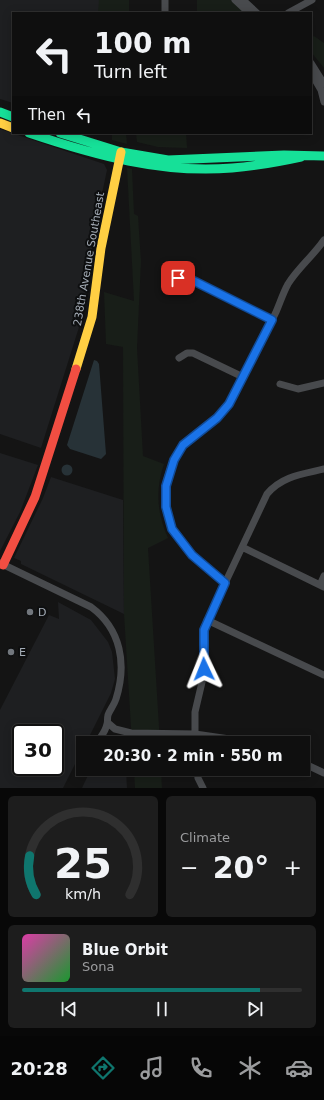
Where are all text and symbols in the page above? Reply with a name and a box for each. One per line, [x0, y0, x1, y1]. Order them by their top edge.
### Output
text: 100 m [94, 27, 191, 60]
icon: left [28, 28, 80, 80]
text: Turn left [94, 61, 167, 82]
icon: left [73, 104, 95, 126]
text: Then [28, 106, 65, 124]
street label: 238th Avenue Southeast [71, 190, 107, 327]
pin [161, 261, 195, 295]
icon: arrive [167, 267, 189, 289]
place label: D [38, 606, 46, 619]
marker: D [25, 607, 35, 617]
place label: E [19, 646, 26, 659]
marker: E [6, 647, 16, 657]
position arrow [183, 648, 225, 690]
speed limit sign: 30 [12, 724, 64, 776]
text: 20:30 · 2 min · 550 m [103, 747, 283, 765]
text: Climate [180, 830, 230, 845]
text: 25 [54, 838, 112, 887]
text: 20° [213, 850, 269, 885]
text: − [180, 855, 198, 880]
text: + [284, 855, 302, 880]
text: km/h [65, 885, 101, 901]
text: Blue Orbit [82, 941, 168, 959]
text: Sona [82, 959, 114, 974]
icon: previous [58, 998, 80, 1020]
icon: pause [151, 998, 173, 1020]
icon: next [244, 998, 266, 1020]
icon: directions [89, 1054, 117, 1082]
icon: music [138, 1054, 166, 1082]
icon: phone [187, 1054, 215, 1082]
icon: climate [236, 1054, 264, 1082]
icon: car [285, 1054, 313, 1082]
text: 20:28 [11, 1058, 68, 1079]

